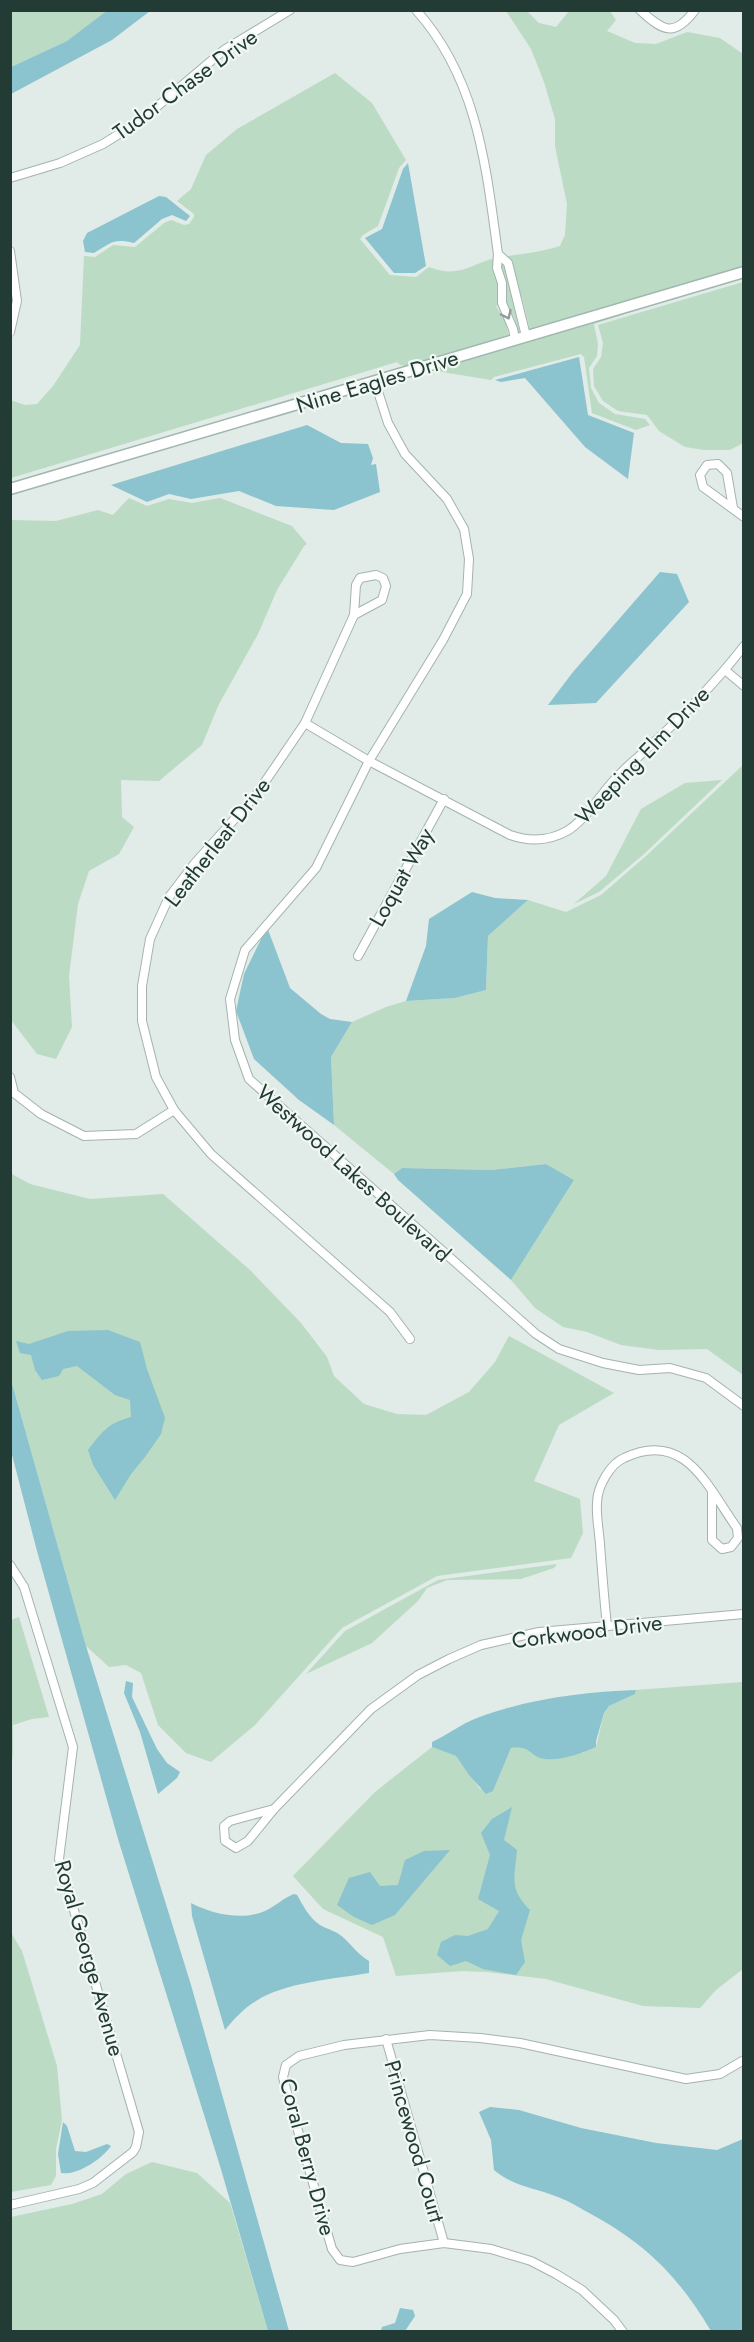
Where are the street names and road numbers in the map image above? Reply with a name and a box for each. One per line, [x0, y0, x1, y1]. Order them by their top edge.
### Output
street label: Tudor Chase Drive [106, 21, 264, 147]
street label: Nine Eagles Drive [292, 341, 462, 421]
street label: Weeping Elm Drive [567, 679, 717, 831]
street label: Leatherleaf Drive [156, 771, 278, 913]
street label: Loquat Way [361, 822, 441, 932]
street label: Westwood Lakes Boulevard [250, 1077, 458, 1269]
street label: Corkwood Drive [510, 1606, 664, 1656]
street label: Royal George Avenue [47, 1856, 133, 2060]
street label: Princewood Court [377, 2056, 454, 2226]
street label: Coral Berry Drive [272, 2075, 344, 2239]

